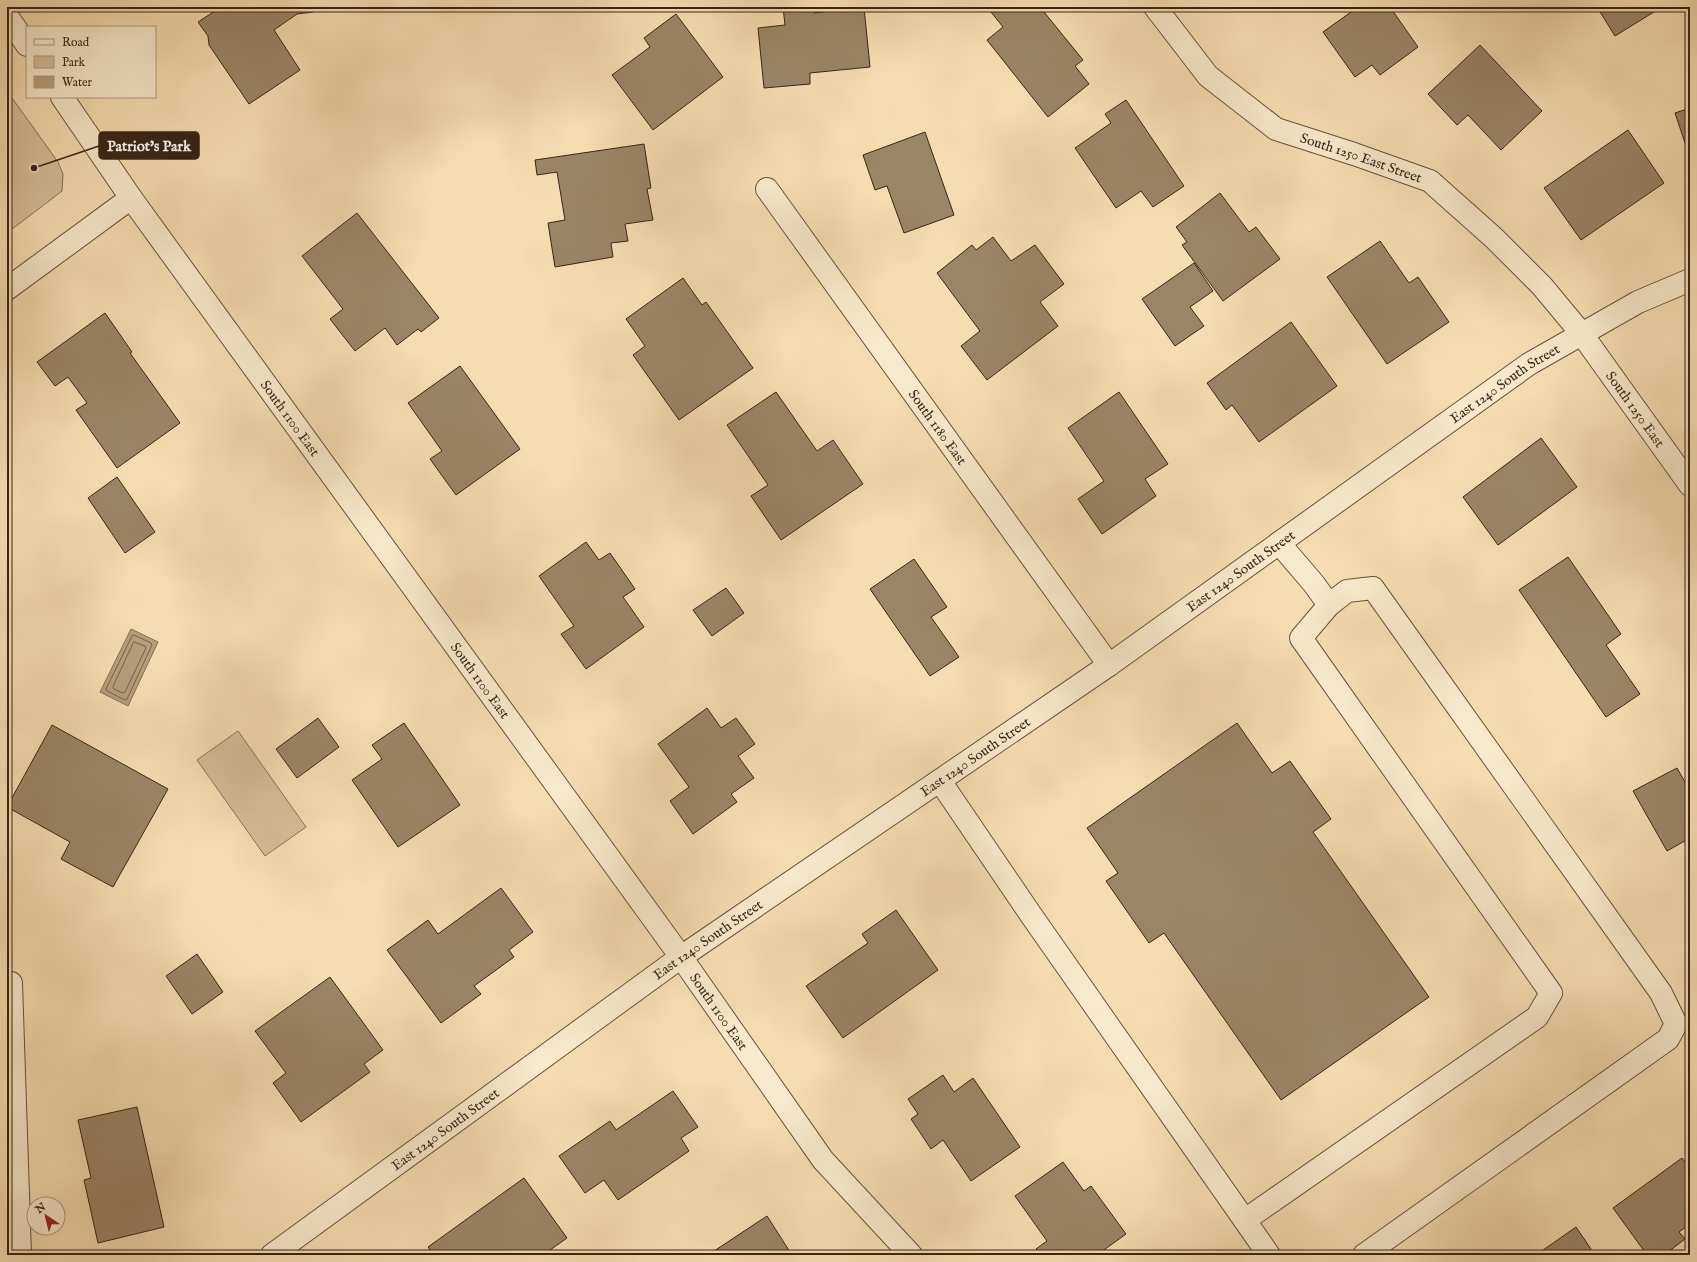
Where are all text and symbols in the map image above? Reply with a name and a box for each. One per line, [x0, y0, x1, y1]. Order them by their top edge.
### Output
legend [26, 26, 156, 98]
text: Road [62, 35, 90, 50]
text: Park [62, 55, 85, 70]
text: Water [62, 75, 93, 90]
street label: South 1250 East Street [1298, 129, 1424, 187]
callout: Patriot's Park [99, 132, 199, 159]
text: Patriot's Park [107, 137, 192, 156]
street label: East 1240 South Street [1447, 340, 1563, 428]
street label: South 1250 East [1601, 368, 1668, 451]
street label: South 1100 East [256, 377, 323, 460]
street label: South 1180 East [904, 386, 970, 469]
street label: East 1240 South Street [1183, 526, 1299, 617]
street label: South 1100 East [446, 639, 514, 723]
street label: East 1240 South Street [917, 713, 1034, 801]
street label: East 1240 South Street [650, 896, 767, 984]
street label: South 1100 East [685, 970, 751, 1054]
street label: East 1240 South Street [388, 1084, 503, 1175]
north arrow [26, 1196, 66, 1236]
text: N [32, 1200, 49, 1218]

